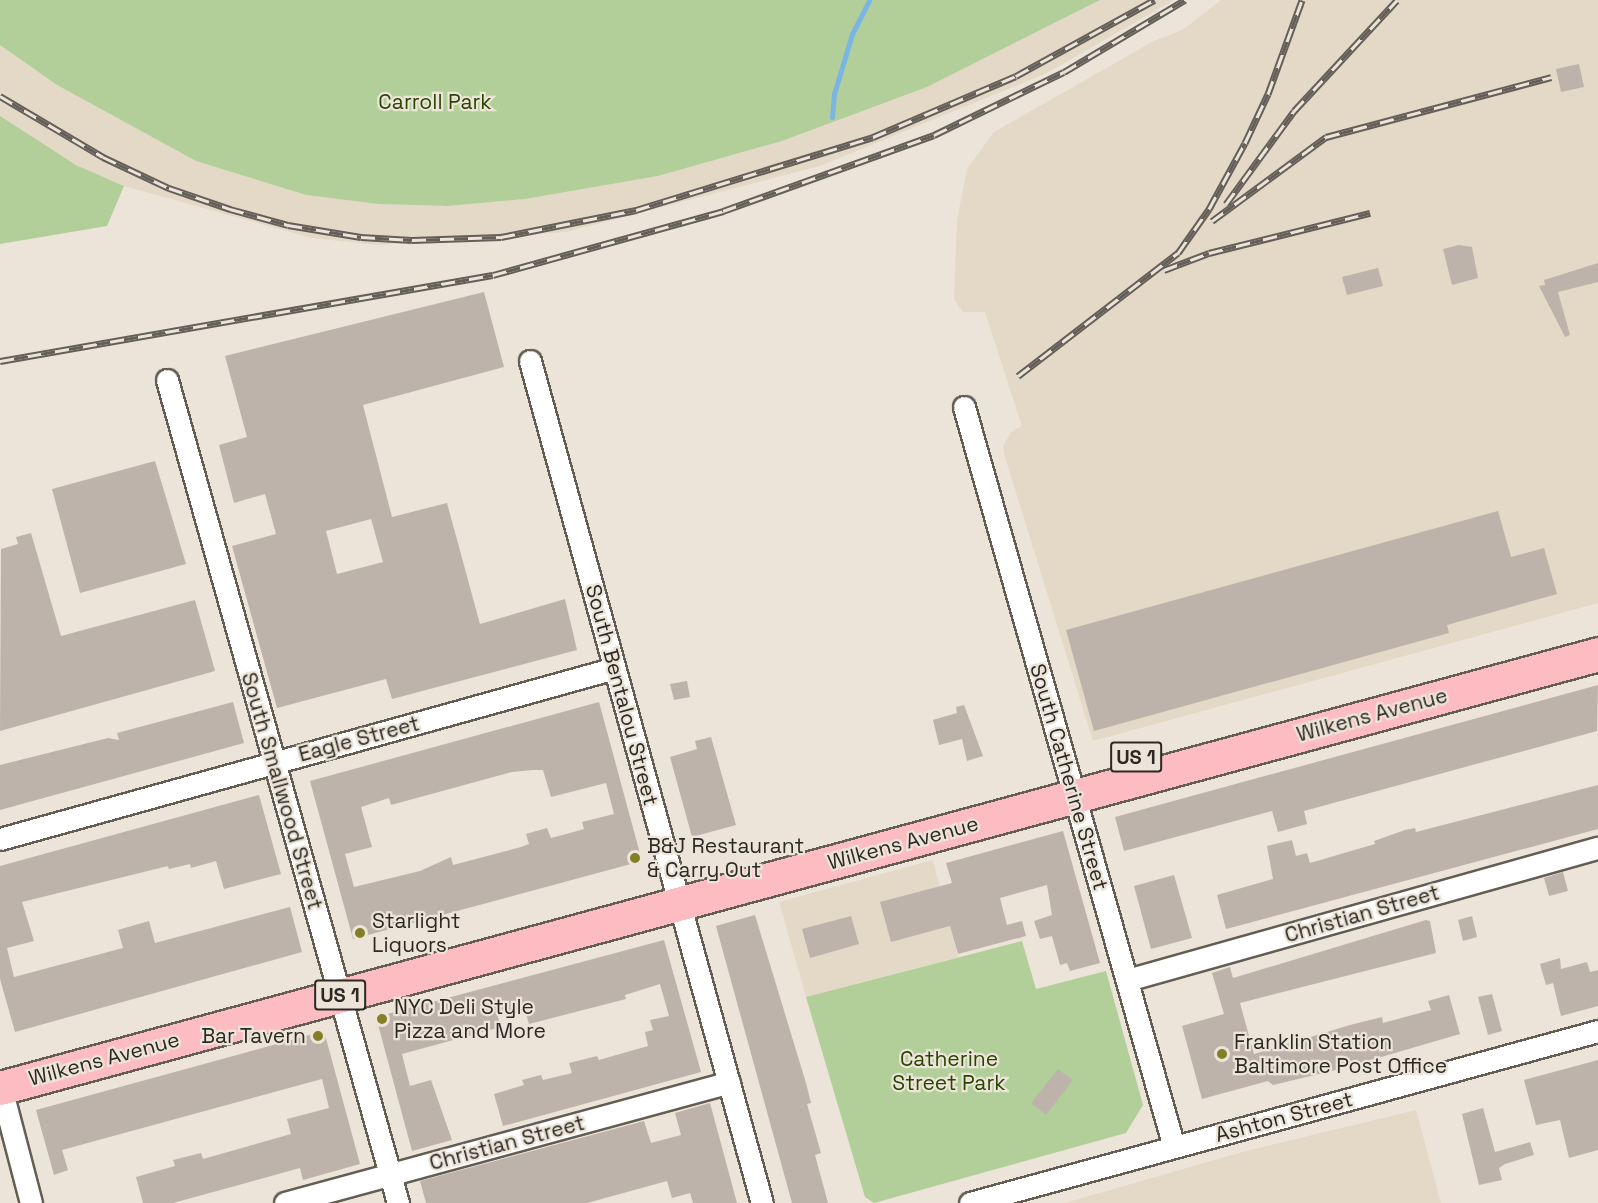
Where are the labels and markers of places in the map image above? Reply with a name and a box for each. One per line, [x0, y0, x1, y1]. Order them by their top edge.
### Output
place label: B&J Restaurant & Carry Out [647, 833, 804, 883]
marker: B&J Restaurant & Carry Out [628, 851, 642, 865]
place label: Starlight Liquors [372, 908, 460, 958]
marker: Starlight Liquors [353, 926, 367, 940]
place label: NYC Deli Style Pizza and More [394, 994, 546, 1044]
marker: NYC Deli Style Pizza and More [375, 1012, 389, 1026]
place label: Bar Tavern [201, 1023, 306, 1049]
marker: Bar Tavern [311, 1029, 325, 1043]
place label: Franklin Station Baltimore Post Office [1234, 1029, 1447, 1079]
marker: Franklin Station Baltimore Post Office [1215, 1047, 1229, 1061]

